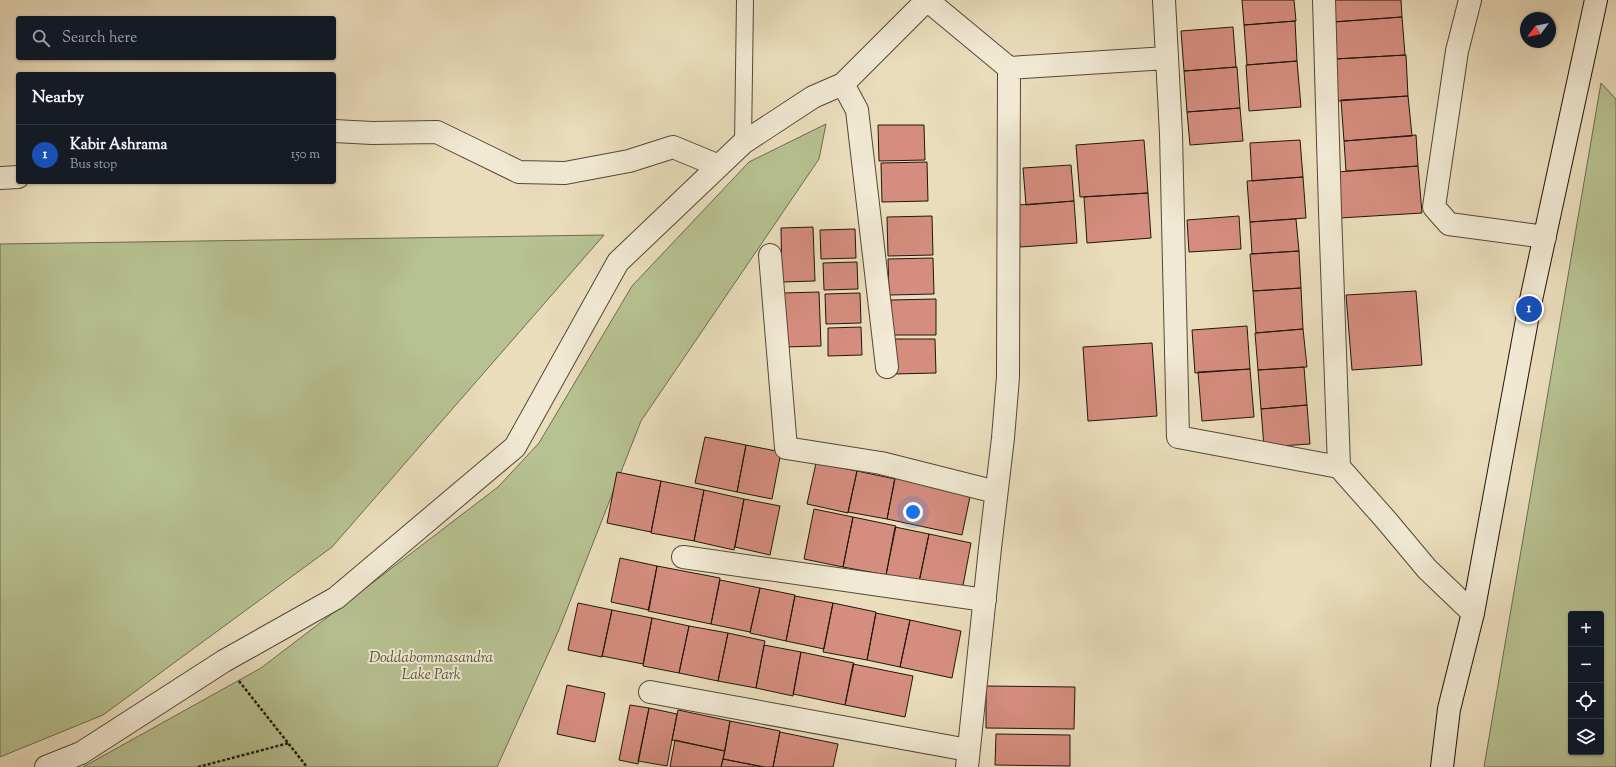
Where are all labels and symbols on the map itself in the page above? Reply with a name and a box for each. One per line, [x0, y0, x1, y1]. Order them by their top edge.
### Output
north arrow [1520, 12, 1556, 48]
pin: 1 [1516, 294, 1542, 324]
your location [903, 502, 923, 522]
park label: Doddabommasandra Lake Park [369, 648, 493, 686]

